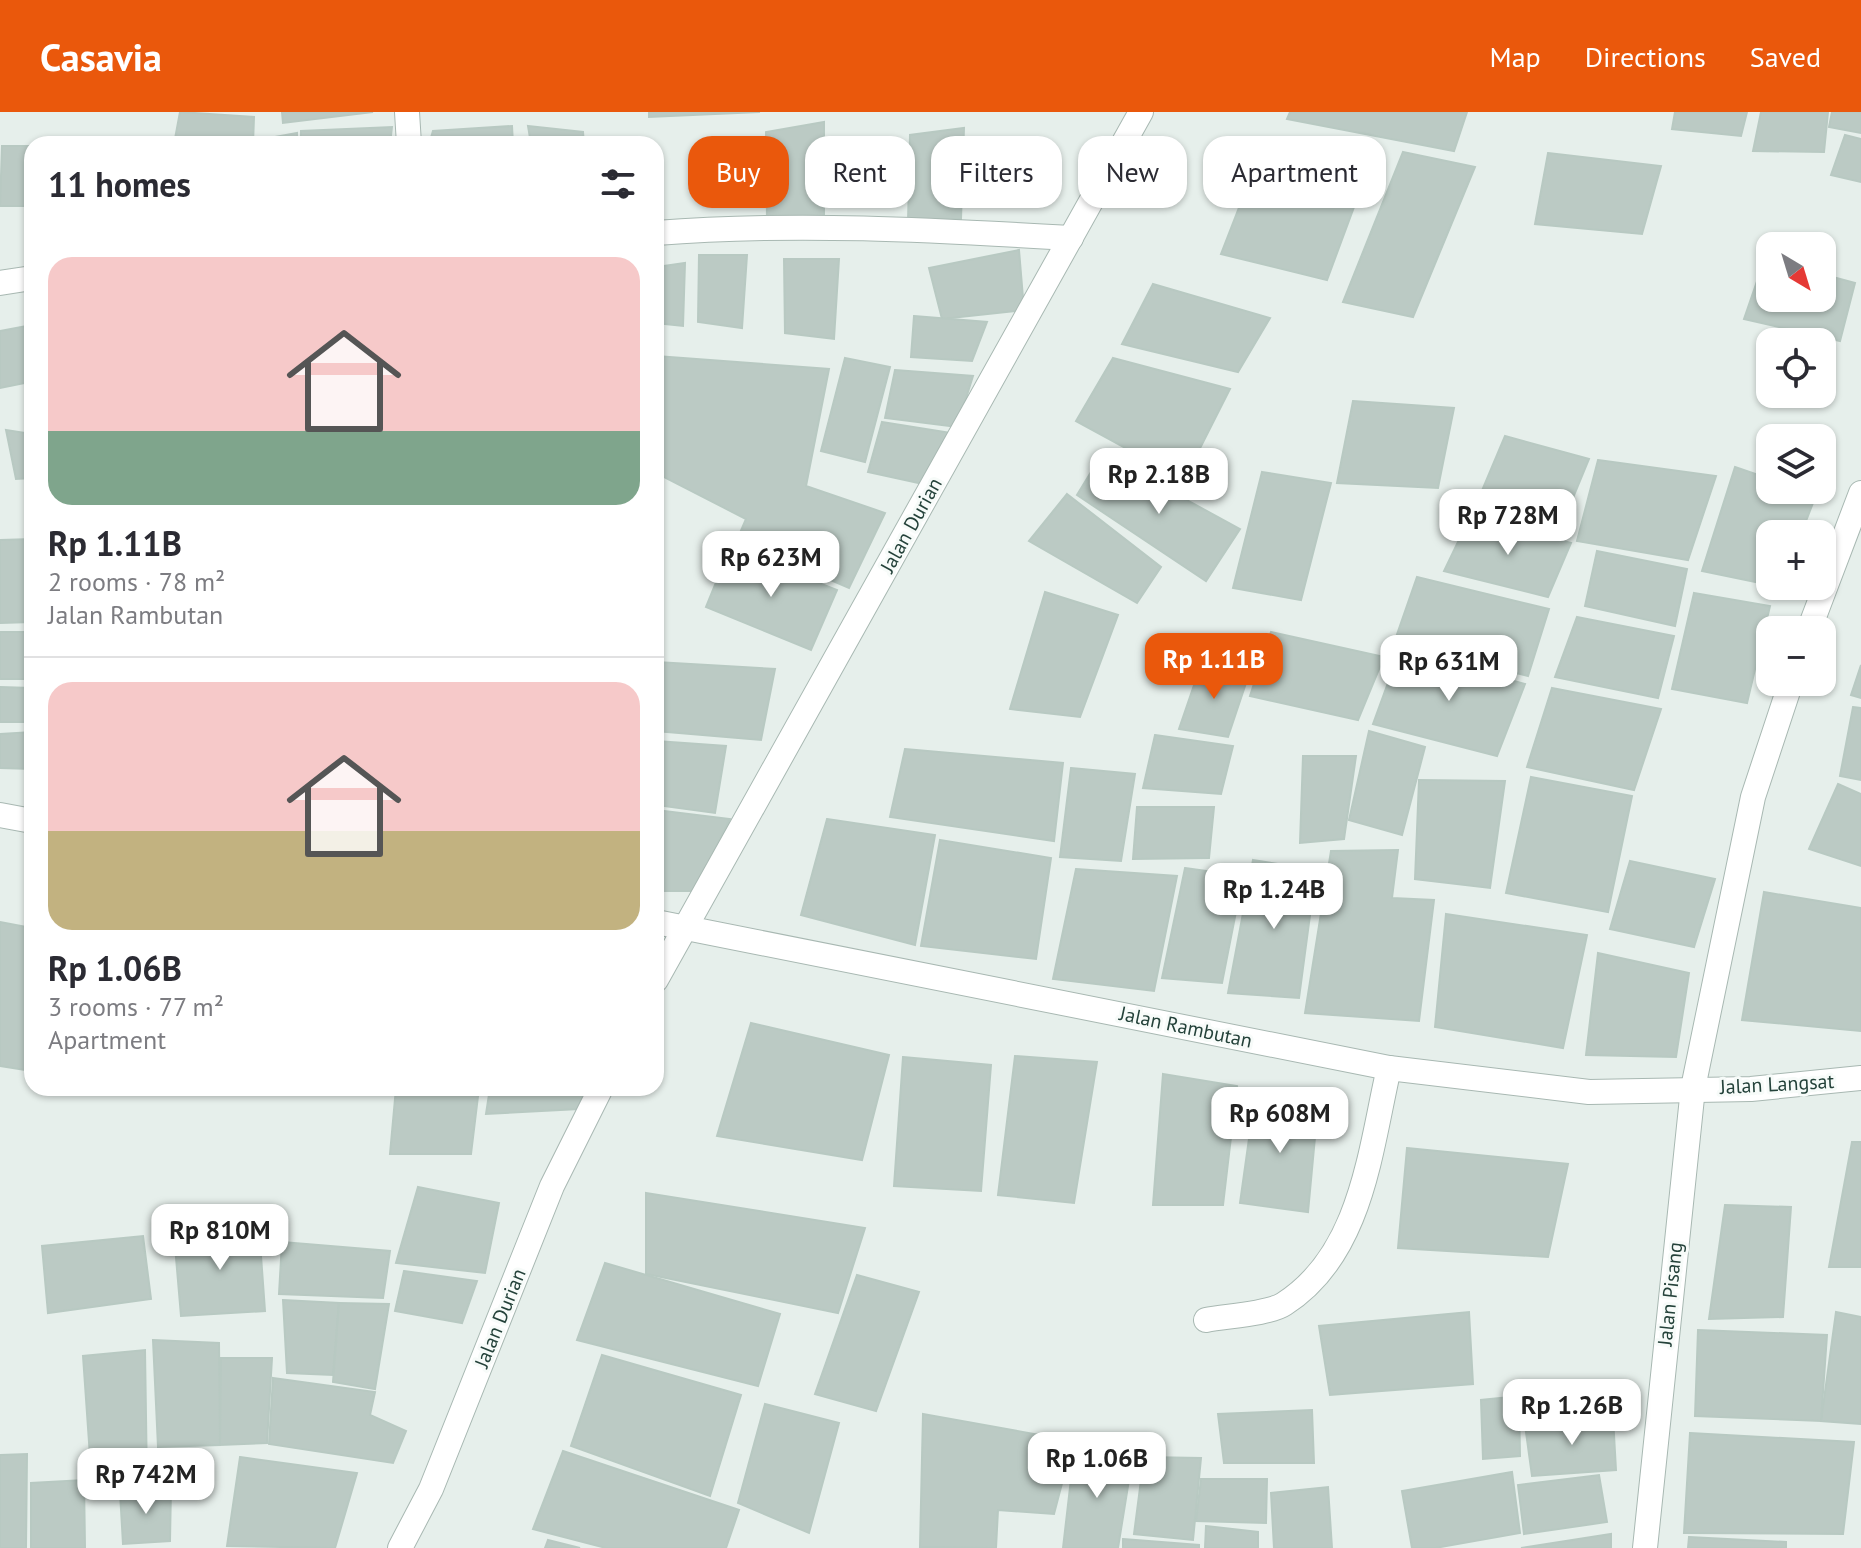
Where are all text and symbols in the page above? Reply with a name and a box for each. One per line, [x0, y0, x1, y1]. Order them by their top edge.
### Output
text: Casavia [40, 32, 162, 81]
text: Map [1490, 38, 1541, 75]
text: Directions [1585, 38, 1706, 75]
text: Saved [1750, 38, 1821, 75]
chip: Buy [688, 136, 789, 208]
chip: Rent [805, 136, 915, 208]
chip: Filters [931, 136, 1062, 208]
chip: New [1078, 136, 1187, 208]
chip: Apartment [1203, 136, 1386, 208]
text: 11 homes [48, 162, 191, 206]
icon: filters [596, 162, 640, 206]
north arrow [1756, 232, 1836, 312]
map controls [1756, 232, 1836, 696]
icon: home [272, 309, 416, 453]
button: locate [1756, 328, 1836, 408]
button: layers [1756, 424, 1836, 504]
pin: Rp 2.18B [1076, 448, 1242, 516]
text: Rp 2.18B [1108, 457, 1210, 490]
street label: Jalan Durian [874, 473, 948, 578]
pin: Rp 728M [1434, 489, 1582, 557]
text: Rp 728M [1457, 498, 1559, 531]
button: + [1756, 520, 1836, 600]
text: Rp 1.11B [48, 521, 182, 565]
pin: Rp 623M [697, 531, 845, 599]
text: Rp 623M [720, 540, 822, 573]
text: 2 rooms · 78 m² [48, 565, 225, 598]
text: Jalan Rambutan [48, 598, 223, 631]
button: − [1756, 616, 1836, 696]
pin: Rp 1.11B [1131, 633, 1297, 701]
pin: Rp 631M [1375, 635, 1523, 703]
text: Rp 1.11B [1163, 642, 1265, 675]
text: Rp 631M [1398, 644, 1500, 677]
icon: home [272, 734, 416, 878]
pin: Rp 1.24B [1191, 863, 1357, 931]
text: Rp 1.24B [1223, 872, 1325, 905]
text: Rp 1.06B [48, 946, 182, 990]
text: 3 rooms · 77 m² [48, 990, 224, 1023]
street label: Jalan Rambutan [1116, 1000, 1255, 1054]
text: Apartment [48, 1023, 166, 1056]
street label: Jalan Langsat [1718, 1068, 1835, 1100]
pin: Rp 608M [1206, 1087, 1354, 1155]
text: Rp 608M [1229, 1096, 1331, 1129]
pin: Rp 810M [146, 1204, 294, 1272]
text: Rp 810M [169, 1213, 271, 1246]
street label: Jalan Pisang [1652, 1241, 1688, 1348]
street label: Jalan Durian [468, 1265, 532, 1372]
pin: Rp 1.26B [1489, 1379, 1655, 1447]
text: Rp 1.26B [1521, 1388, 1623, 1421]
pin: Rp 1.06B [1014, 1432, 1180, 1500]
text: Rp 1.06B [1046, 1441, 1148, 1474]
pin: Rp 742M [72, 1448, 220, 1516]
text: Rp 742M [95, 1457, 197, 1490]

